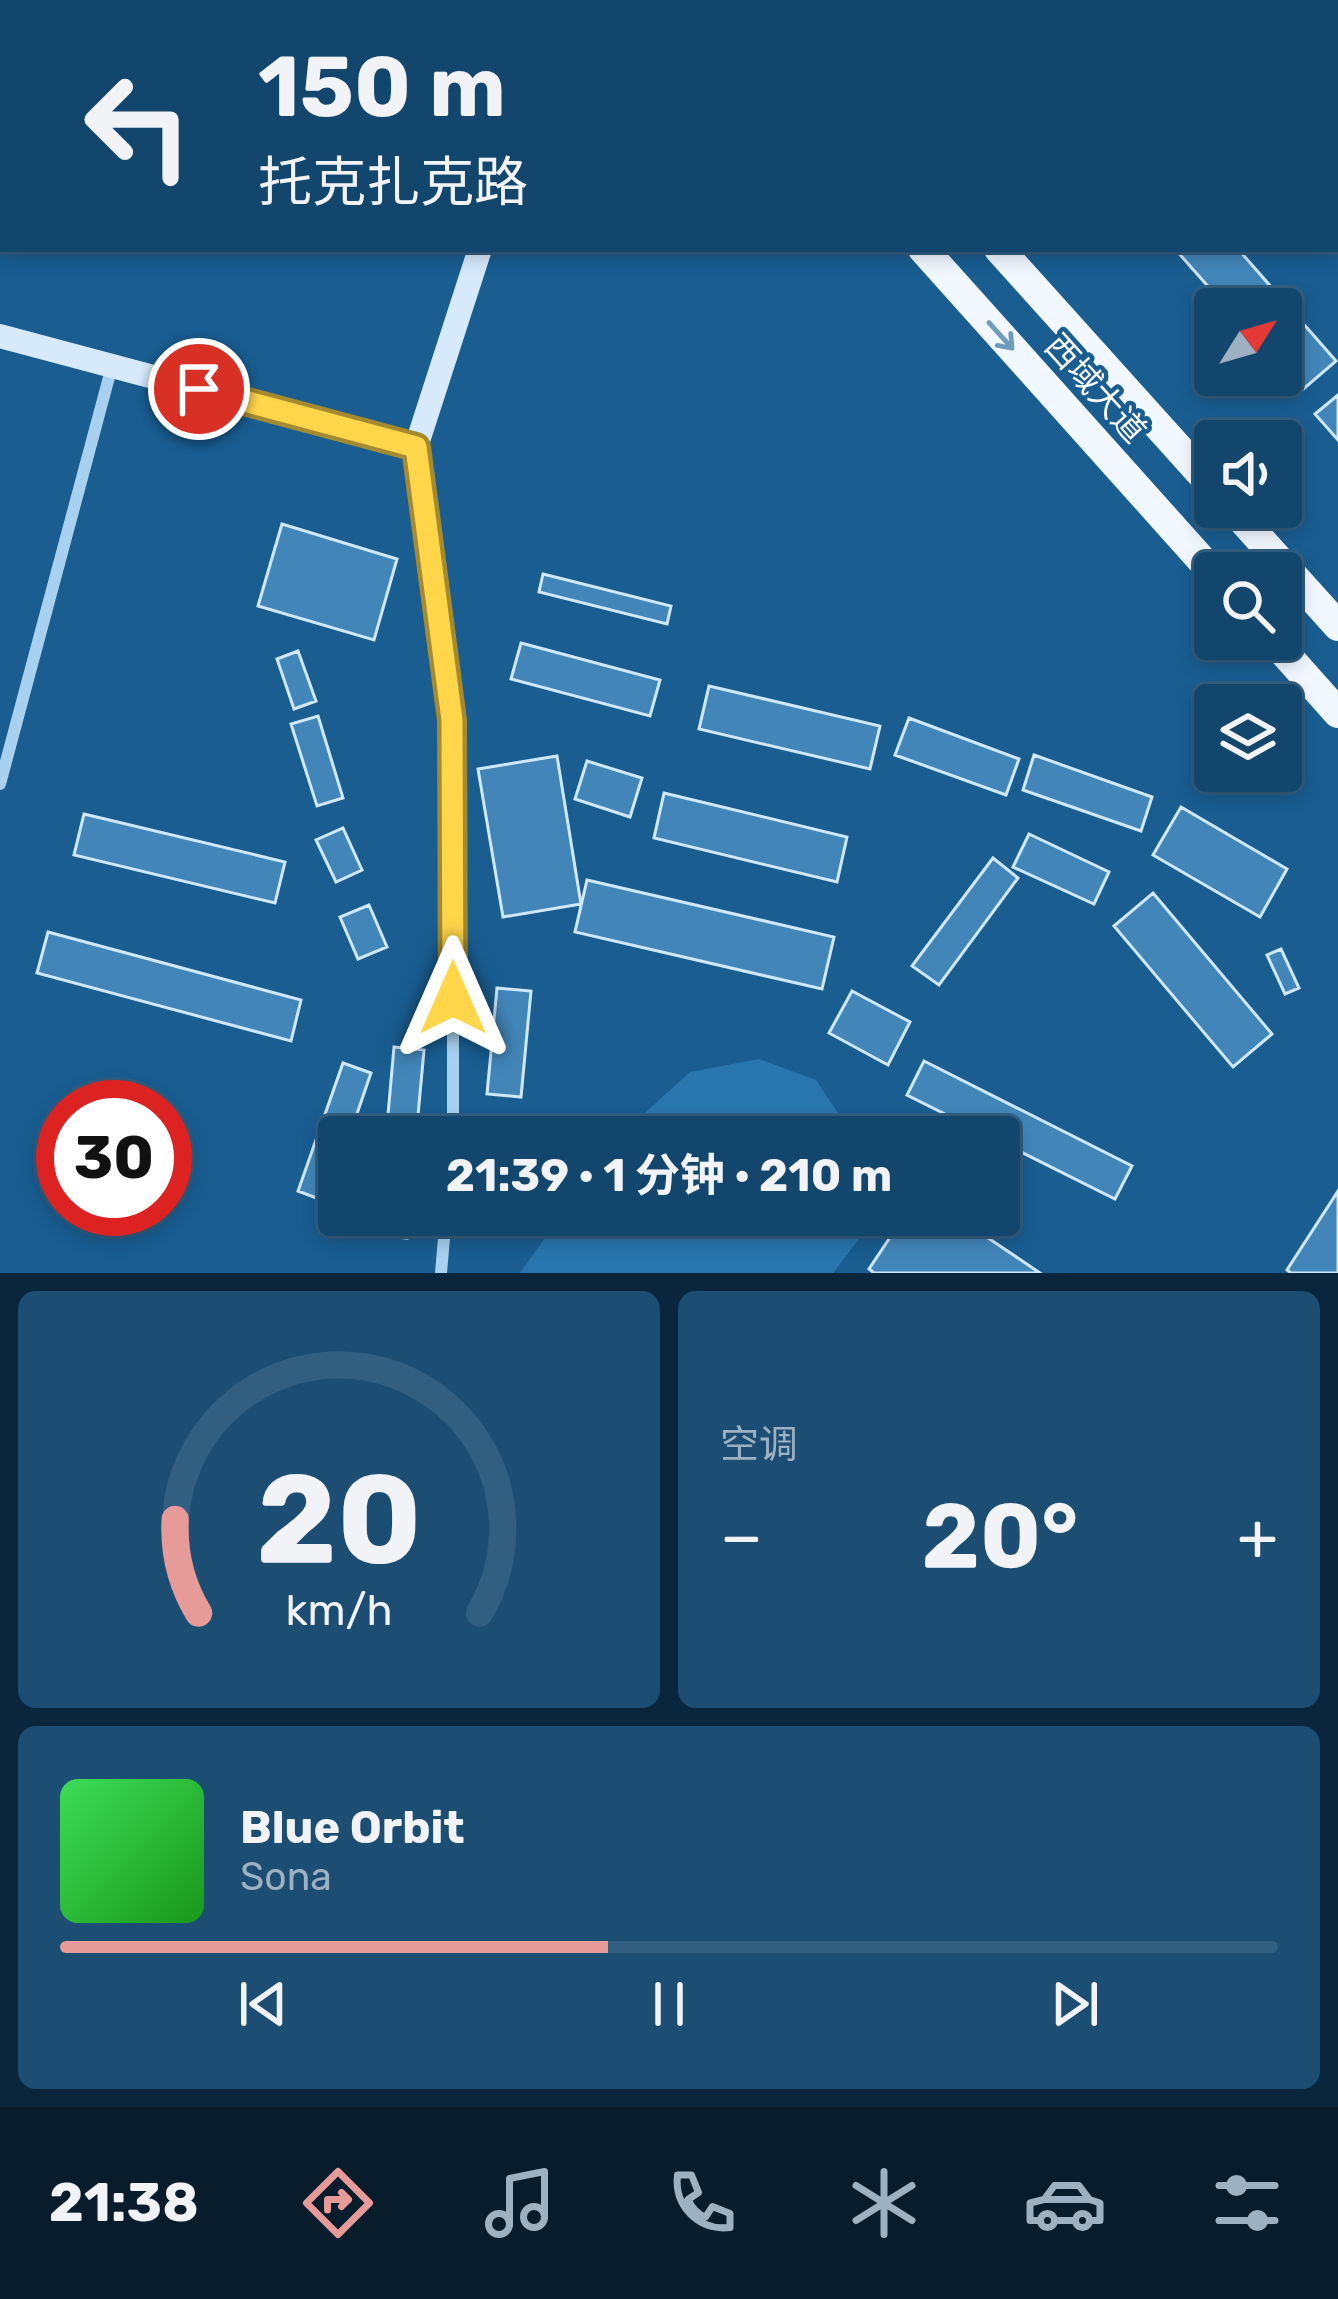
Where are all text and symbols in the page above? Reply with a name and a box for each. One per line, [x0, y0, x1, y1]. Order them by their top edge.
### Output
text: 150 m [258, 37, 506, 137]
icon: left [60, 48, 216, 204]
text: 托克扎克路 [258, 151, 528, 215]
north arrow [1194, 288, 1302, 396]
map controls [1194, 288, 1302, 792]
one-way arrow [987, 320, 1015, 351]
street label: 西域大道 [1037, 326, 1154, 450]
pin [148, 338, 250, 440]
icon: arrive [166, 356, 232, 422]
button: sound [1194, 420, 1302, 528]
button: search [1194, 552, 1302, 660]
button: layers [1194, 684, 1302, 792]
position arrow [390, 935, 516, 1061]
speed limit sign: 30 [36, 1080, 192, 1236]
text: 21:39 · 1 分钟 · 210 m [446, 1149, 892, 1202]
text: 空调 [720, 1422, 798, 1468]
text: 20 [256, 1445, 422, 1593]
text: 20° [922, 1483, 1078, 1590]
text: − [720, 1497, 763, 1576]
text: + [1237, 1497, 1278, 1576]
text: km/h [285, 1584, 393, 1635]
text: Blue Orbit [240, 1801, 464, 1854]
text: Sona [240, 1854, 332, 1900]
icon: previous [230, 1971, 296, 2037]
icon: pause [636, 1971, 702, 2037]
icon: next [1042, 1971, 1108, 2037]
icon: directions [296, 2161, 380, 2245]
icon: music [478, 2161, 562, 2245]
icon: phone [660, 2161, 744, 2245]
icon: climate [842, 2161, 926, 2245]
icon: car [1023, 2161, 1107, 2245]
icon: filters [1205, 2161, 1289, 2245]
text: 21:38 [49, 2171, 199, 2235]

